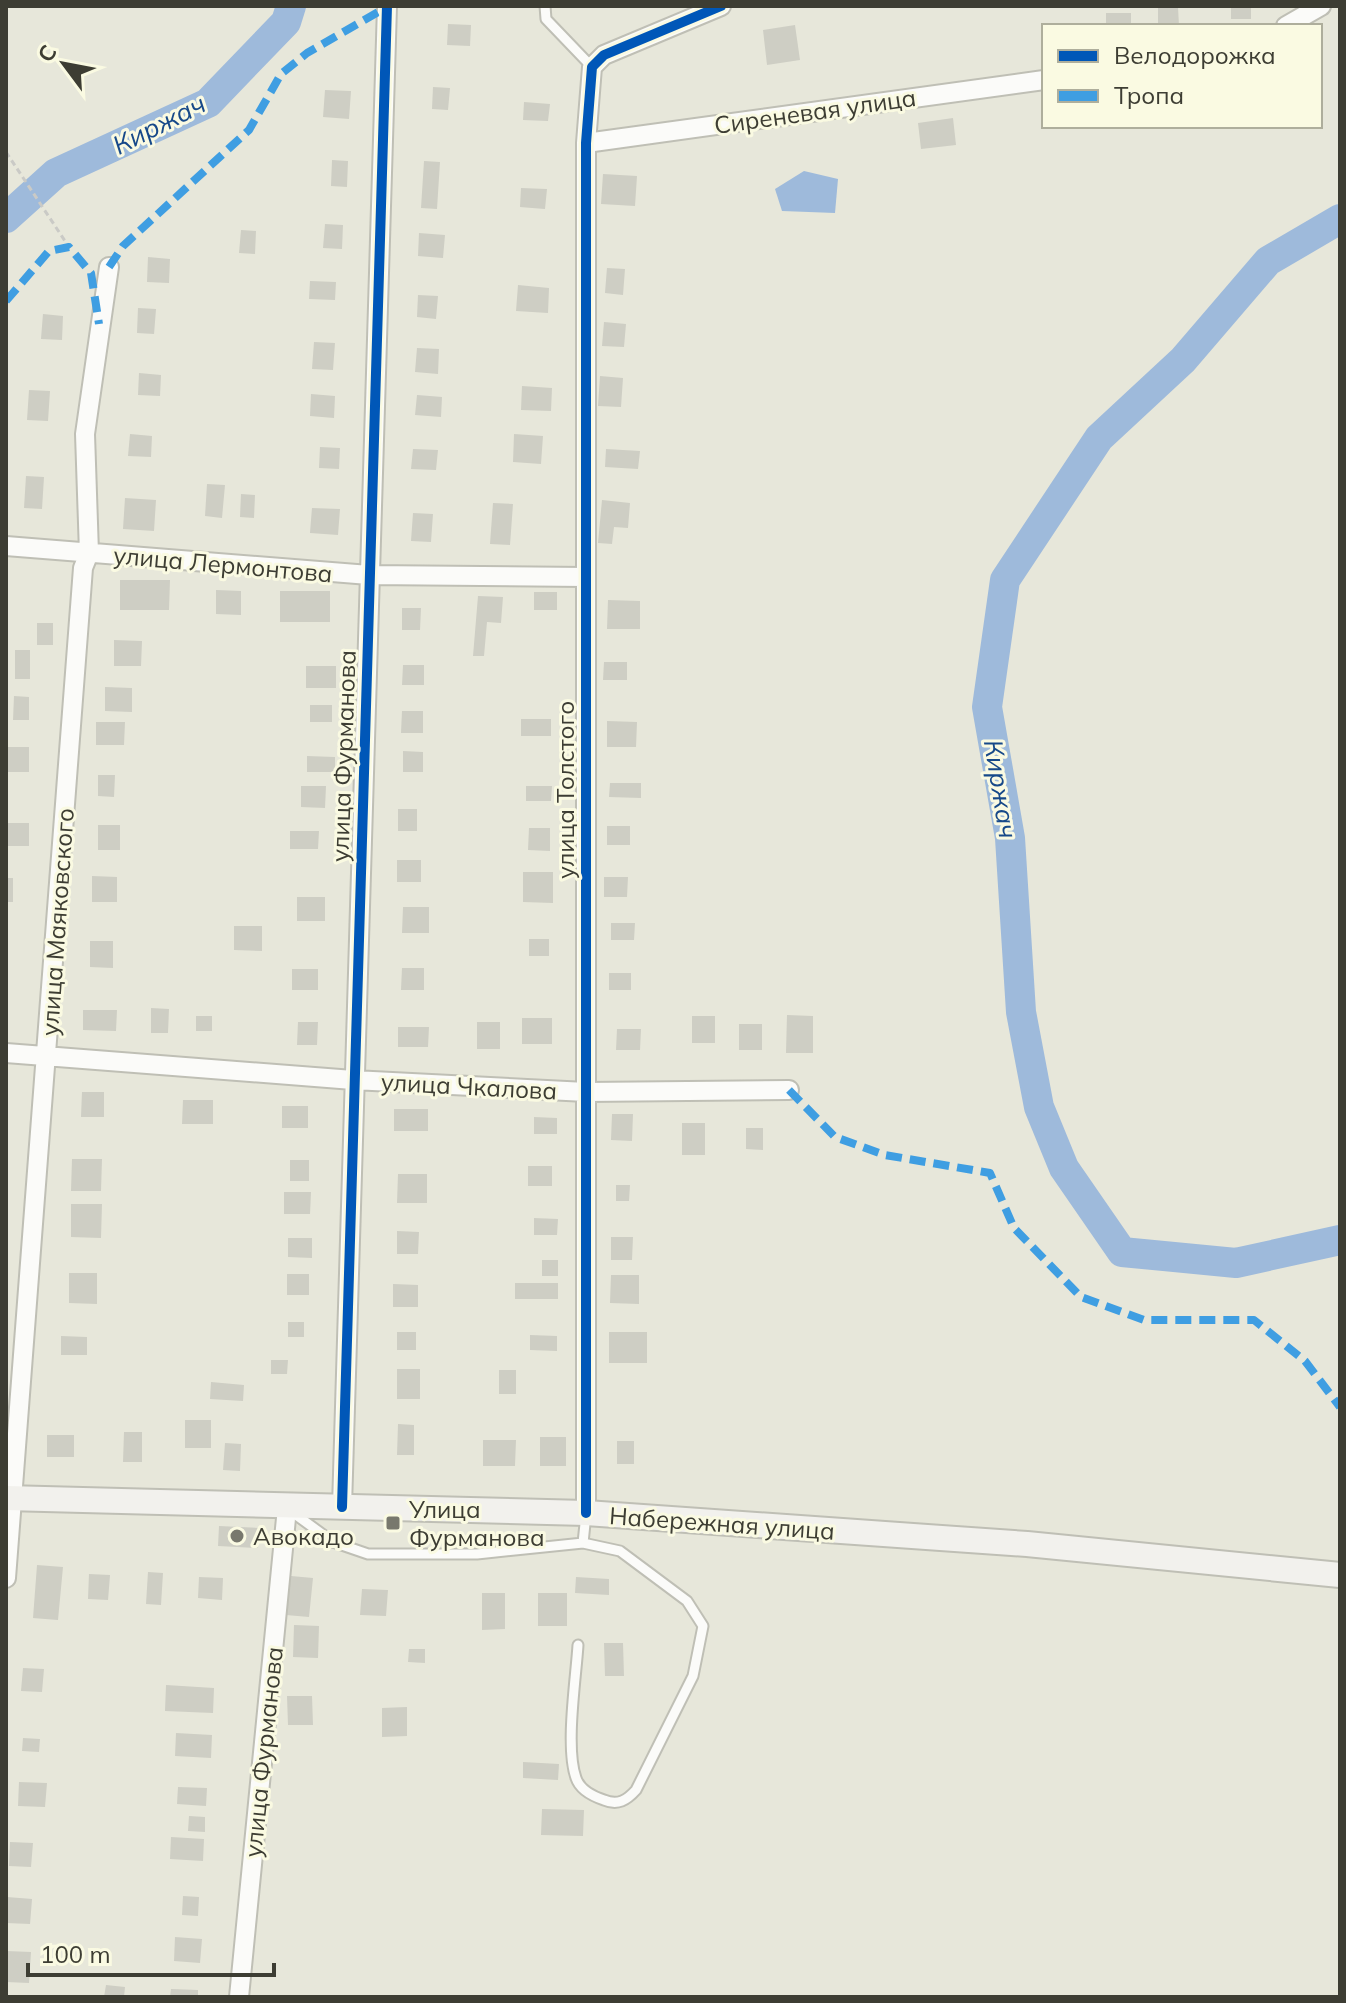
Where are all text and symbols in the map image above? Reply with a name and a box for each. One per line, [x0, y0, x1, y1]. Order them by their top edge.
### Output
north arrow [24, 24, 104, 104]
legend [1042, 24, 1322, 128]
text: С [31, 40, 63, 67]
text: Велодорожка [1114, 40, 1276, 70]
text: Тропа [1114, 80, 1184, 110]
street label: Сиреневая улица [712, 82, 918, 140]
water label: Киржач [107, 87, 211, 161]
street label: улица Лермонтова [112, 539, 334, 589]
street label: улица Фурманова [324, 650, 362, 862]
street label: улица Толстого [550, 701, 580, 879]
water label: Киржач [977, 737, 1025, 841]
street label: улица Маяковского [34, 807, 80, 1037]
street label: улица Чкалова [380, 1066, 558, 1106]
place label: Улица Фурманова [408, 1494, 545, 1552]
street label: Набережная улица [608, 1500, 836, 1546]
marker: Улица Фурманова [384, 1514, 402, 1532]
place label: Авокадо [253, 1521, 354, 1551]
marker: Авокадо [228, 1527, 246, 1545]
street label: улица Фурманова [237, 1645, 289, 1859]
scale bar [28, 1927, 274, 1977]
text: 100 m [40, 1939, 111, 1969]

